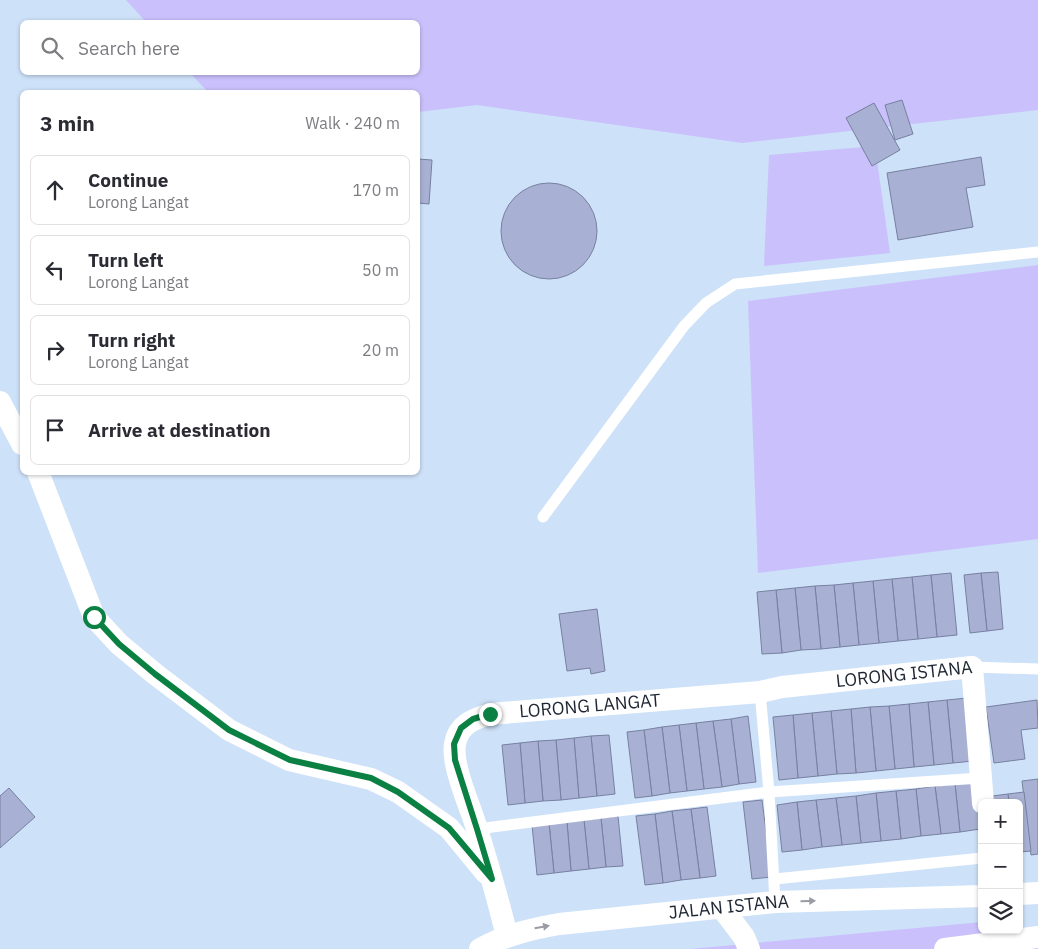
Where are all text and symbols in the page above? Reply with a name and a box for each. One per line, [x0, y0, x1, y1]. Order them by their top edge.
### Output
search box [20, 20, 420, 75]
icon: search [38, 34, 66, 62]
text: Search here [78, 36, 180, 60]
text: 3 min [40, 109, 95, 137]
text: Walk · 240 m [305, 113, 400, 133]
text: Continue [88, 168, 168, 192]
icon: ahead [41, 176, 69, 204]
text: 170 m [352, 180, 399, 200]
text: Lorong Langat [88, 192, 189, 212]
text: Turn left [88, 248, 164, 272]
icon: left [41, 256, 69, 284]
text: 50 m [362, 260, 399, 280]
text: Lorong Langat [88, 272, 189, 292]
text: Turn right [88, 328, 175, 352]
icon: right [41, 336, 69, 364]
text: 20 m [362, 340, 399, 360]
text: Lorong Langat [88, 352, 189, 372]
icon: arrive [41, 416, 69, 444]
text: Arrive at destination [88, 418, 271, 442]
route start [83, 606, 106, 629]
street label: LORONG ISTANA [835, 655, 974, 692]
street label: LORONG LANGAT [518, 688, 661, 723]
route end [479, 703, 502, 726]
map controls [978, 799, 1023, 934]
button: + [978, 799, 1023, 844]
button: − [978, 844, 1023, 889]
button: layers [978, 889, 1023, 934]
street label: JALAN ISTANA [667, 890, 790, 924]
one-way arrow [800, 897, 816, 905]
one-way arrow [534, 923, 550, 931]

